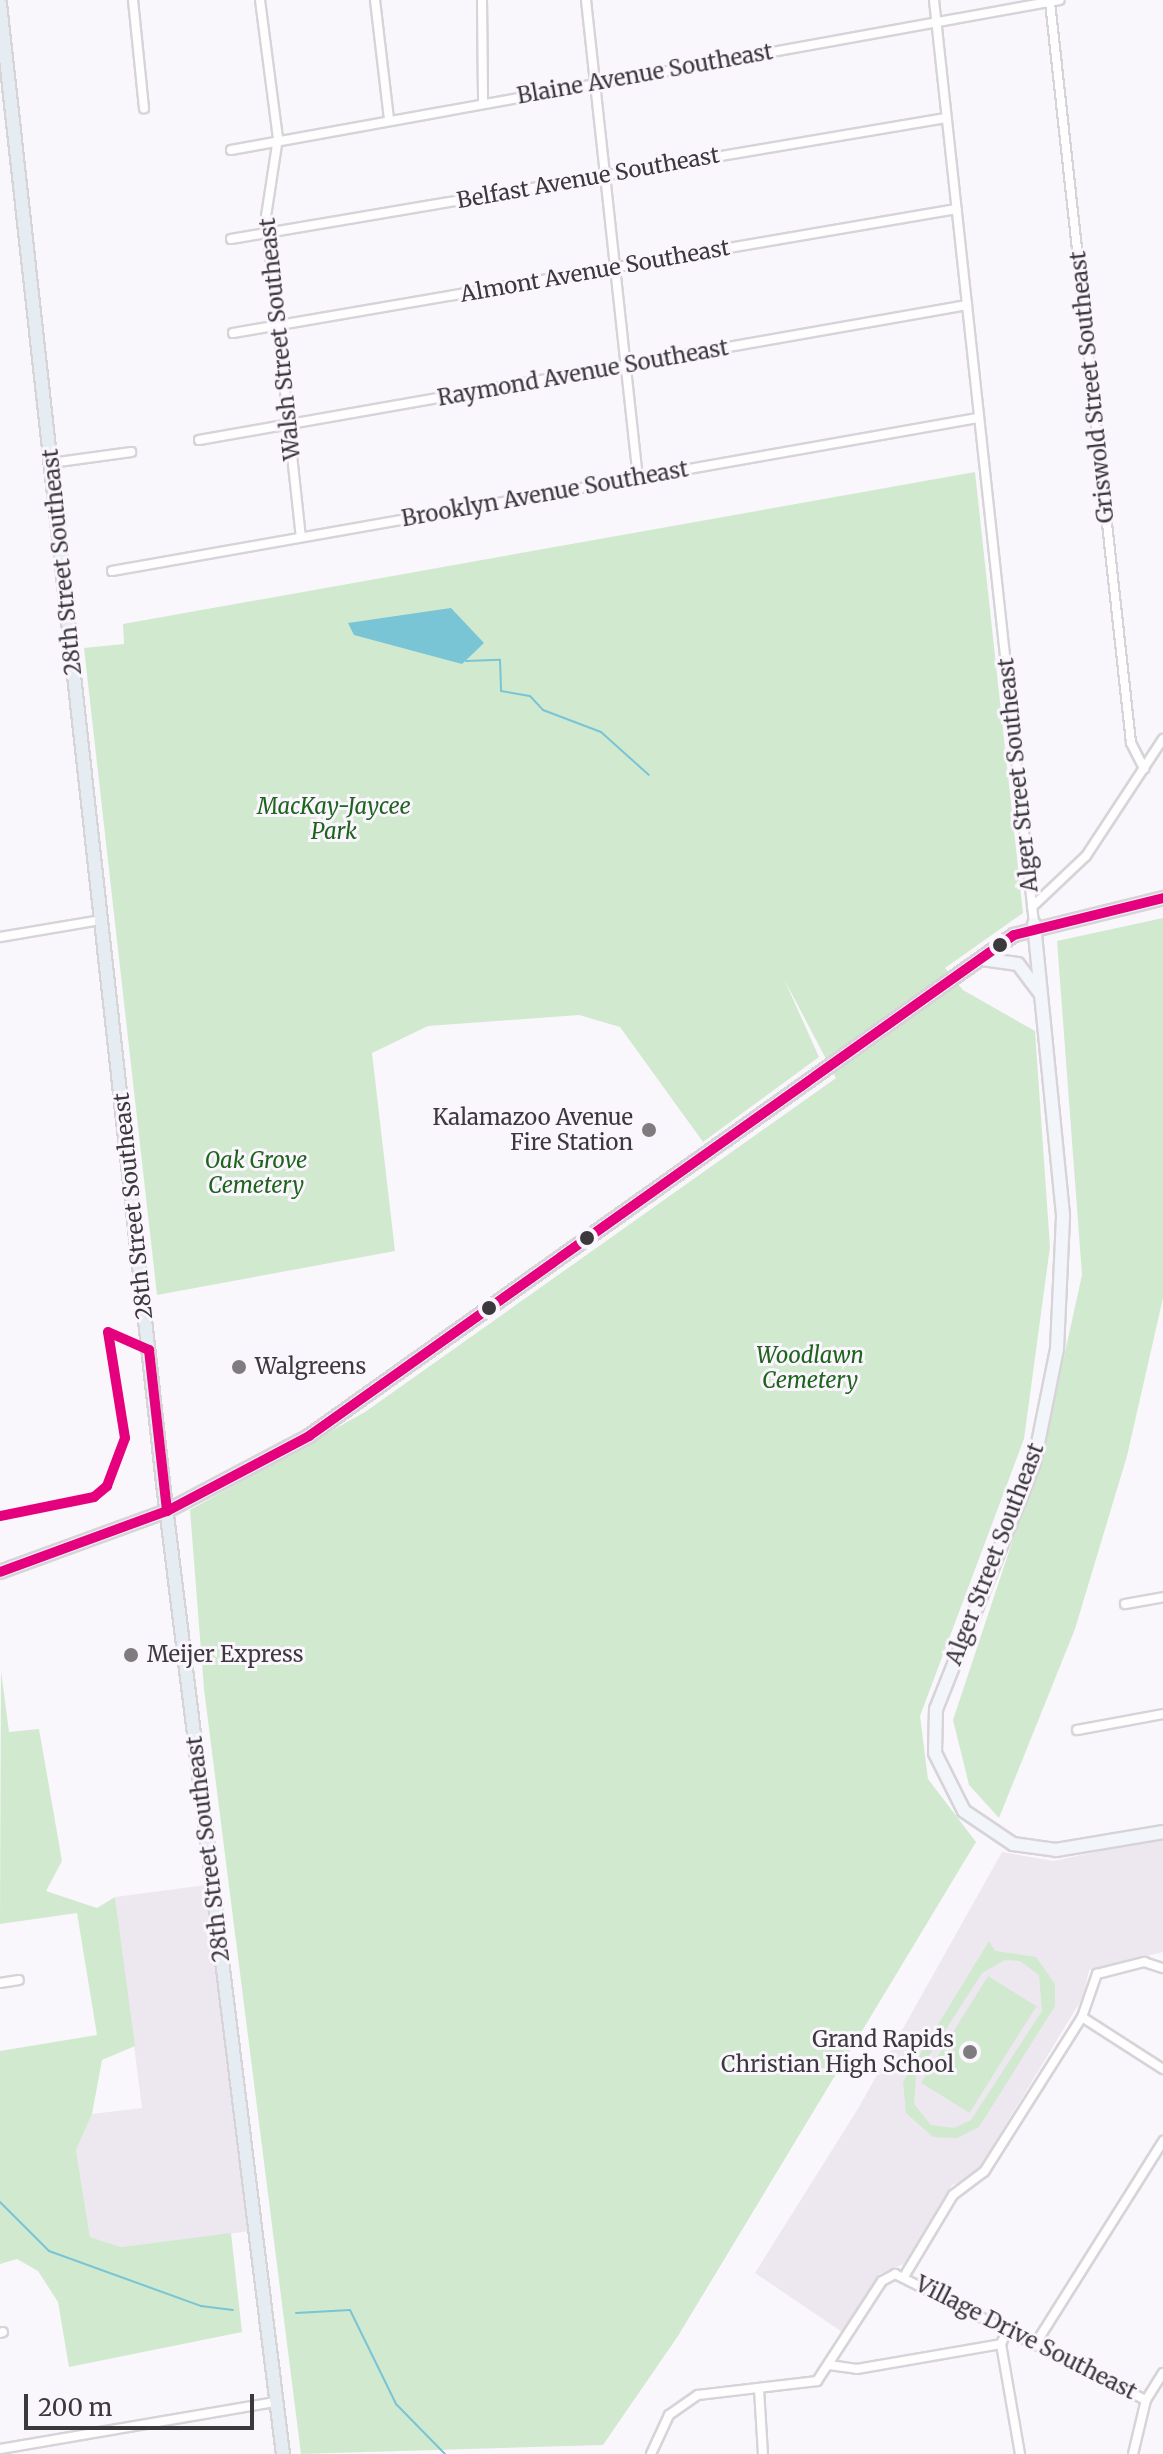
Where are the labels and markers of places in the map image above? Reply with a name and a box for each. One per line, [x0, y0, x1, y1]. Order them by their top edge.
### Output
unlabelled marker [992, 937, 1008, 953]
place label: Kalamazoo Avenue Fire Station [432, 1104, 633, 1156]
marker: Kalamazoo Avenue Fire Station [640, 1121, 658, 1139]
unlabelled marker [579, 1230, 595, 1246]
unlabelled marker [481, 1300, 497, 1316]
place label: Walgreens [255, 1354, 366, 1380]
marker: Walgreens [230, 1358, 248, 1376]
place label: Meijer Express [147, 1642, 303, 1668]
marker: Meijer Express [122, 1646, 140, 1664]
place label: Grand Rapids Christian High School [721, 2026, 954, 2078]
marker: Grand Rapids Christian High School [961, 2043, 979, 2061]

